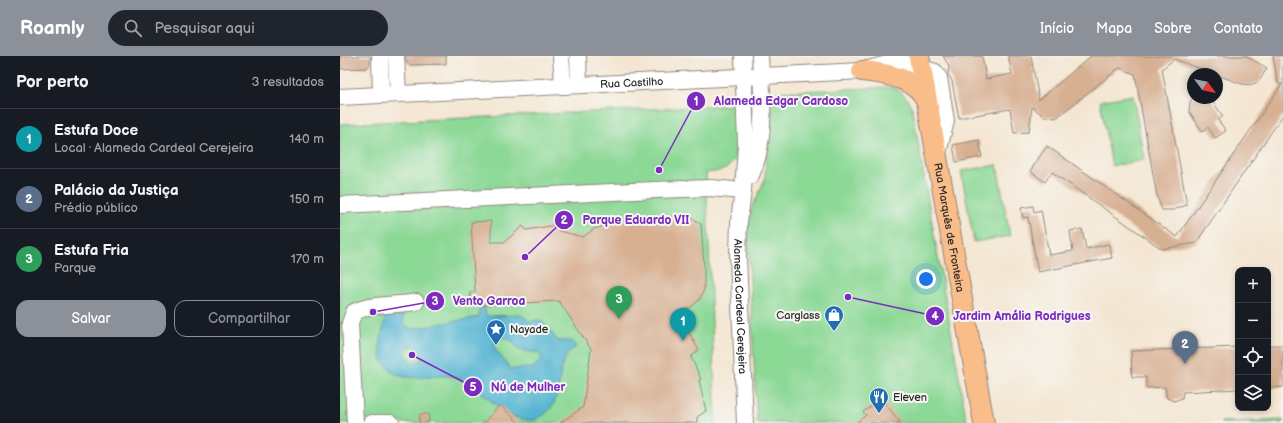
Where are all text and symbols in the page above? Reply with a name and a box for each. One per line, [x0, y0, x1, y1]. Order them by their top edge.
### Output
search box [108, 10, 388, 46]
text: Roamly [20, 17, 84, 40]
icon: search [122, 17, 144, 39]
text: Pesquisar aqui [154, 19, 255, 38]
text: Início [1040, 20, 1074, 37]
text: Mapa [1096, 20, 1132, 37]
text: Sobre [1154, 20, 1192, 37]
text: Contato [1214, 20, 1263, 37]
north arrow [1187, 68, 1223, 104]
text: Por perto [16, 72, 89, 92]
text: 3 resultados [252, 74, 324, 90]
street label: Rua Castilho [600, 74, 664, 91]
callout: Alameda Edgar Cardoso [686, 89, 856, 113]
text: 1 [693, 94, 699, 109]
text: Alameda Edgar Cardoso [713, 94, 848, 109]
text: Estufa Doce [54, 121, 138, 140]
text: 1 [26, 131, 32, 147]
text: 140 m [289, 131, 324, 147]
text: Local · Alameda Cardeal Cerejeira [54, 140, 254, 156]
street label: Rua Marquês de Fronteira [932, 162, 967, 293]
text: Palácio da Justiça [54, 181, 179, 200]
text: 2 [25, 191, 33, 207]
text: 150 m [290, 191, 324, 207]
text: Prédio público [54, 200, 138, 216]
callout: Parque Eduardo VII [554, 208, 697, 232]
text: 2 [560, 213, 568, 228]
text: Parque Eduardo VII [583, 213, 689, 228]
street label: Alameda Cardeal Cerejeira [731, 239, 749, 374]
text: Estufa Fria [54, 241, 129, 260]
text: 3 [25, 251, 33, 267]
text: 170 m [291, 251, 324, 267]
text: Parque [54, 260, 96, 276]
map controls [1235, 267, 1271, 411]
button: + [1235, 267, 1271, 303]
your location [916, 269, 936, 289]
pin: 3 [606, 286, 632, 319]
callout: Vento Garroa [425, 289, 533, 313]
text: 3 [431, 294, 439, 309]
text: Vento Garroa [453, 294, 525, 309]
button: Salvar [16, 300, 166, 337]
button: Compartilhar [174, 300, 324, 337]
button: − [1235, 303, 1271, 339]
shop icon: Carglass [823, 304, 845, 332]
callout: Jardim Amália Rodrigues [925, 304, 1098, 328]
pin: 1 [670, 308, 696, 341]
place label: Carglass [776, 309, 821, 322]
text: 4 [931, 309, 939, 324]
text: Jardim Amália Rodrigues [953, 309, 1091, 324]
place icon: Nayade [485, 318, 507, 346]
place label: Nayade [510, 323, 549, 336]
pin: 2 [1172, 331, 1198, 364]
button: locate [1235, 339, 1271, 375]
callout: Nú de Mulher [463, 375, 573, 399]
button: layers [1235, 375, 1271, 411]
text: 5 [470, 380, 477, 395]
text: Nú de Mulher [491, 380, 565, 395]
restaurant icon: Eleven [868, 386, 890, 414]
place label: Eleven [893, 391, 927, 404]

